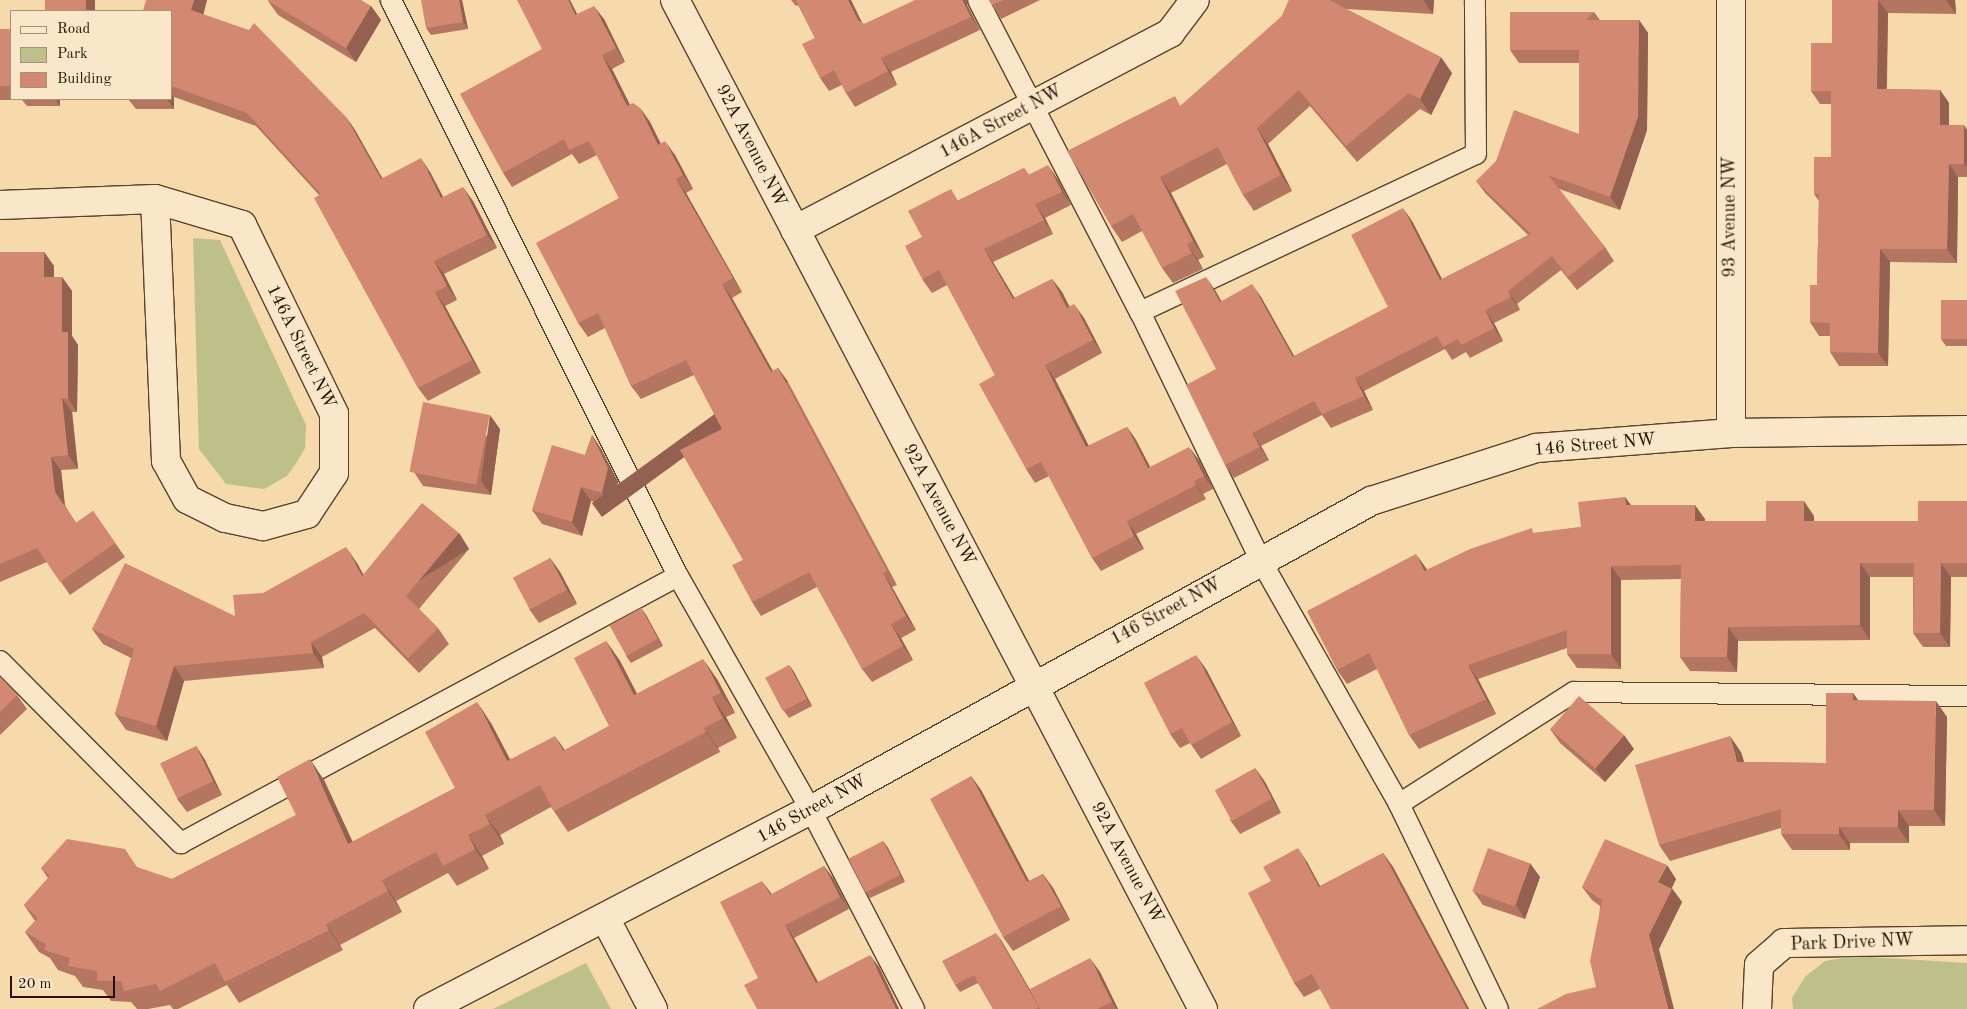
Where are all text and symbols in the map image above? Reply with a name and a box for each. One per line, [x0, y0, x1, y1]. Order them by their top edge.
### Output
legend [10, 10, 172, 100]
text: Road [57, 22, 90, 37]
text: Park [57, 47, 88, 62]
text: Building [57, 72, 112, 87]
street label: 92A Avenue NW [711, 81, 791, 211]
street label: 146A Street NW [936, 81, 1066, 163]
street label: 93 Avenue NW [1719, 156, 1741, 278]
street label: 146A Street NW [261, 281, 341, 413]
street label: 146 Street NW [1533, 429, 1657, 461]
street label: 92A Avenue NW [898, 440, 980, 570]
street label: 146 Street NW [1107, 574, 1225, 650]
street label: 146 Street NW [753, 770, 871, 848]
street label: 92A Avenue NW [1086, 798, 1168, 928]
street label: Park Drive NW [1790, 930, 1914, 956]
scale bar [12, 966, 118, 998]
text: 20 m [18, 977, 52, 992]

